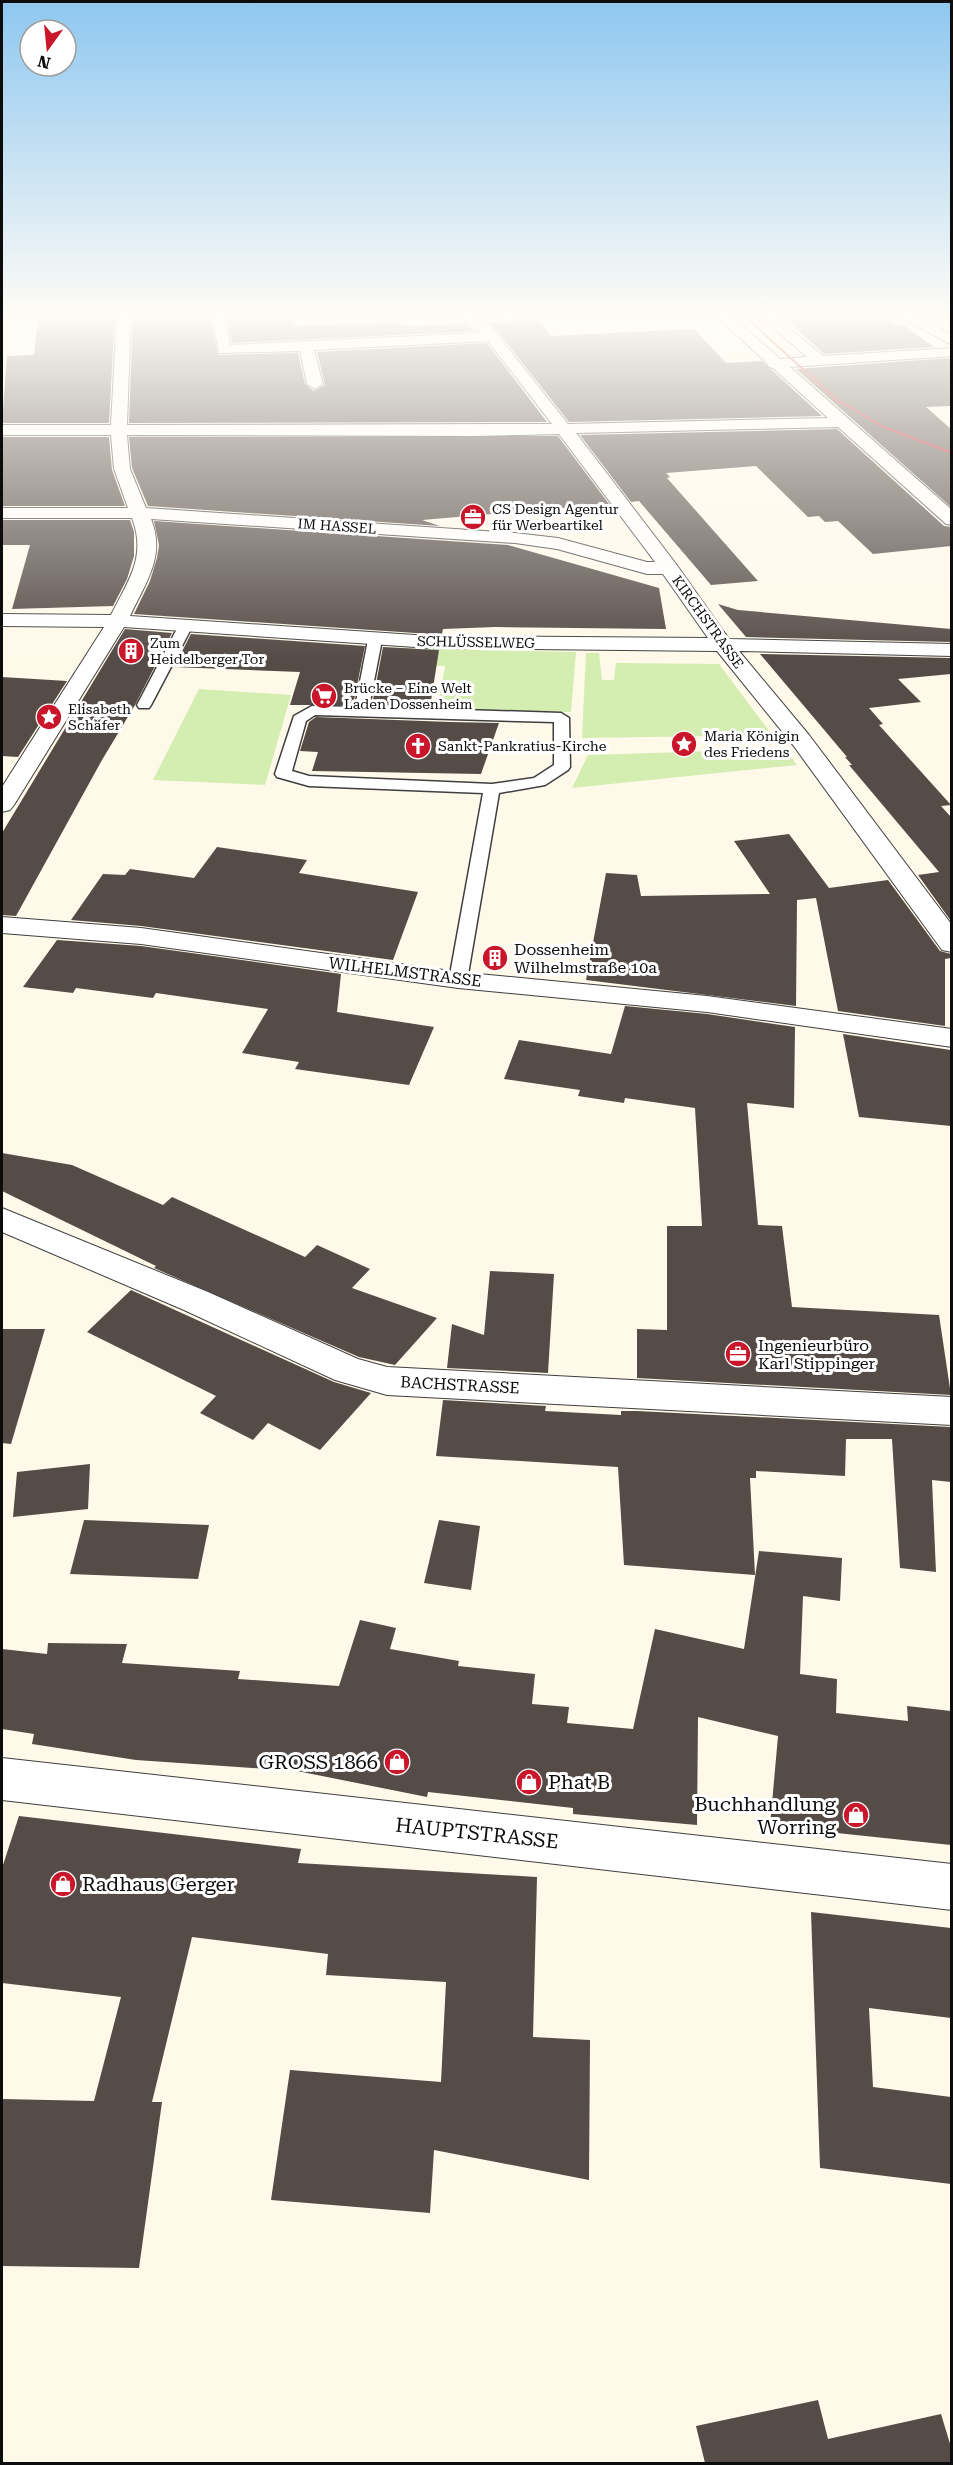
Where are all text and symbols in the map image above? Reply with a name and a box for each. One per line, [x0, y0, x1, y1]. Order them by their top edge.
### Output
north arrow [18, 18, 78, 78]
text: N [36, 51, 53, 73]
place label: CS Design Agentur für Werbeartikel [492, 501, 619, 533]
office icon: CS Design Agentur für Werbeartikel [458, 502, 488, 532]
street label: IM HASSEL [297, 515, 377, 537]
street label: KIRCHSTRASSE [669, 572, 747, 672]
street label: SCHLÜSSELWEG [417, 633, 535, 651]
place label: Zum Heidelberger Tor [150, 635, 264, 667]
building icon: Zum Heidelberger Tor [116, 636, 146, 666]
place label: Brücke – Eine Welt Laden Dossenheim [344, 680, 473, 712]
supermarket icon: Brücke – Eine Welt Laden Dossenheim [309, 681, 339, 711]
place label: Elisabeth Schäfer [68, 701, 131, 733]
place icon: Elisabeth Schäfer [34, 702, 64, 732]
place label: Maria Königin des Friedens [704, 728, 800, 760]
place icon: Maria Königin des Friedens [669, 729, 699, 759]
church icon: Sankt-Pankratius-Kirche [403, 731, 433, 761]
place label: Sankt-Pankratius-Kirche [438, 738, 607, 754]
place label: Dossenheim Wilhelmstraße 10a [514, 940, 657, 977]
building icon: Dossenheim Wilhelmstraße 10a [480, 943, 510, 973]
street label: WILHELMSTRASSE [327, 953, 483, 991]
place label: Ingenieurbüro Karl Stippinger [758, 1336, 875, 1373]
office icon: Ingenieurbüro Karl Stippinger [723, 1339, 753, 1369]
street label: BACHSTRASSE [400, 1372, 520, 1398]
shop icon: GROSS 1866 [382, 1747, 412, 1777]
place label: GROSS 1866 [258, 1750, 378, 1774]
shop icon: Phat B [514, 1767, 544, 1797]
place label: Phat B [548, 1770, 610, 1794]
place label: Buchhandlung Worring [694, 1792, 837, 1839]
shop icon: Buchhandlung Worring [841, 1800, 871, 1830]
street label: HAUPTSTRASSE [394, 1813, 560, 1853]
shop icon: Radhaus Gerger [48, 1869, 78, 1899]
place label: Radhaus Gerger [82, 1872, 235, 1896]

